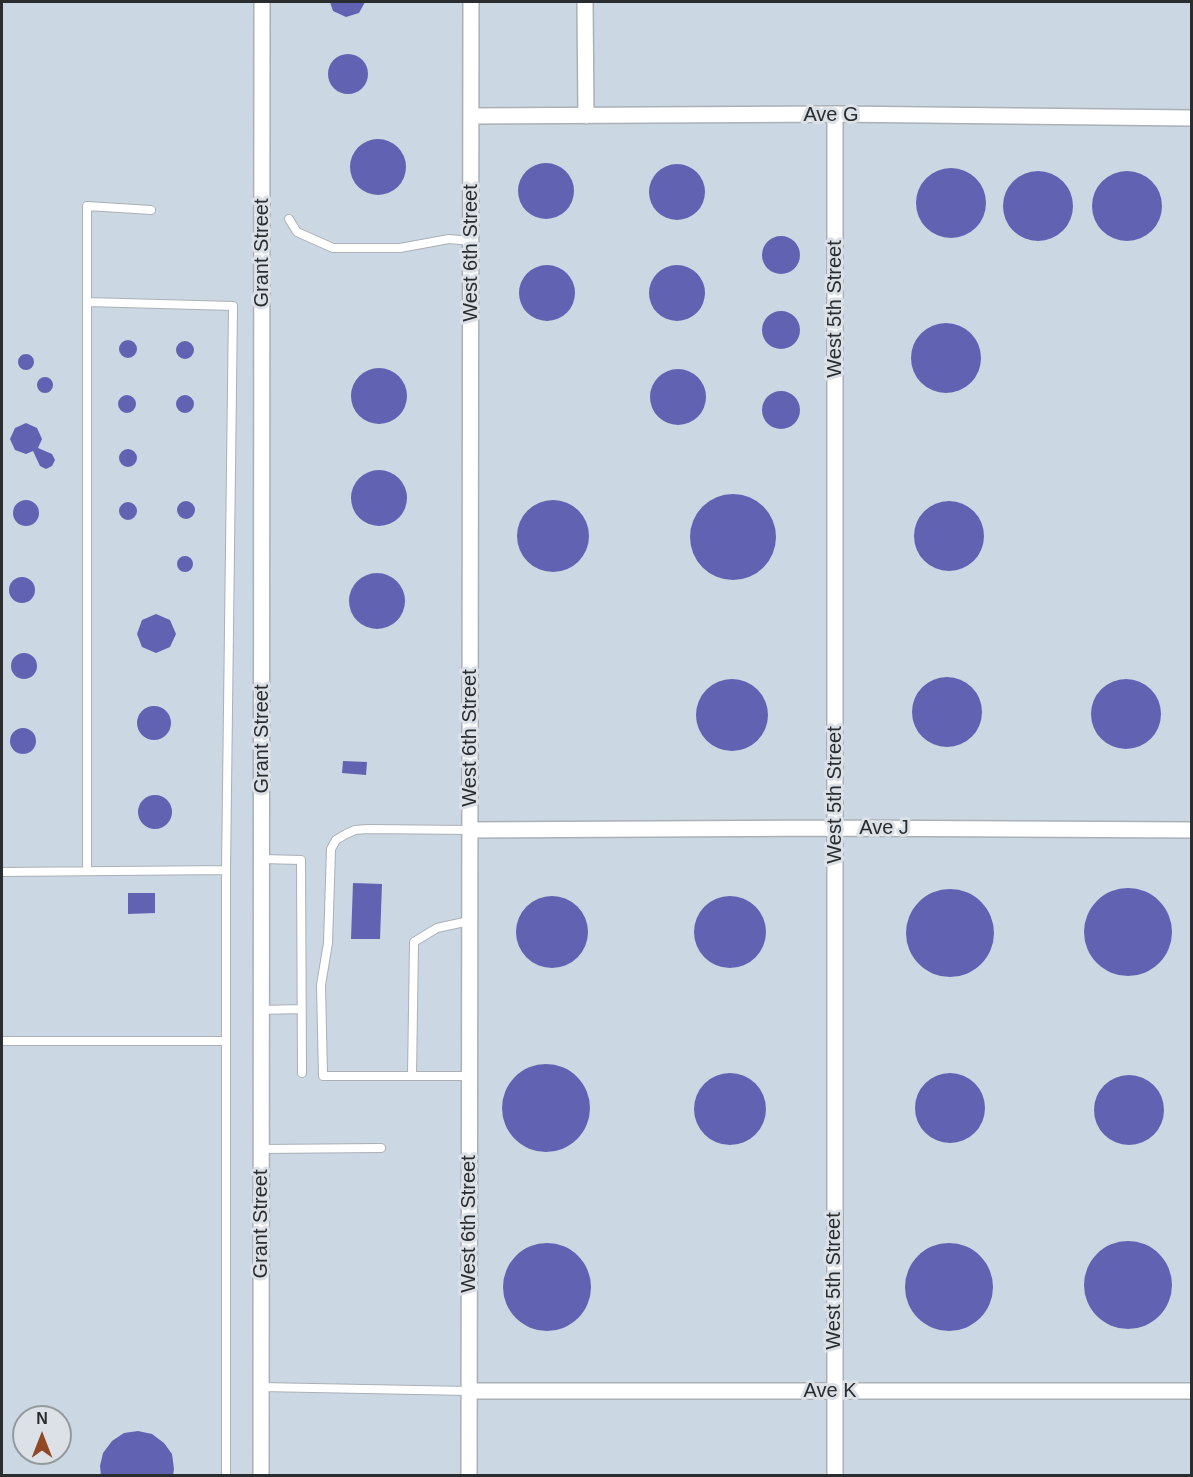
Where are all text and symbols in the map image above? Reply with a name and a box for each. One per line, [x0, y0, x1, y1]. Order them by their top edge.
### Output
street label: Ave G [803, 103, 859, 127]
street label: West 6th Street [459, 184, 483, 322]
street label: Grant Street [250, 199, 274, 307]
street label: West 5th Street [823, 240, 847, 378]
street label: West 6th Street [458, 669, 482, 807]
street label: Grant Street [250, 685, 274, 793]
street label: West 5th Street [823, 726, 847, 864]
street label: Ave J [859, 816, 909, 840]
street label: West 6th Street [457, 1155, 481, 1293]
street label: Grant Street [249, 1170, 273, 1278]
street label: West 5th Street [822, 1212, 846, 1350]
street label: Ave K [804, 1379, 856, 1403]
north arrow [12, 1405, 72, 1465]
text: N [36, 1410, 48, 1427]

